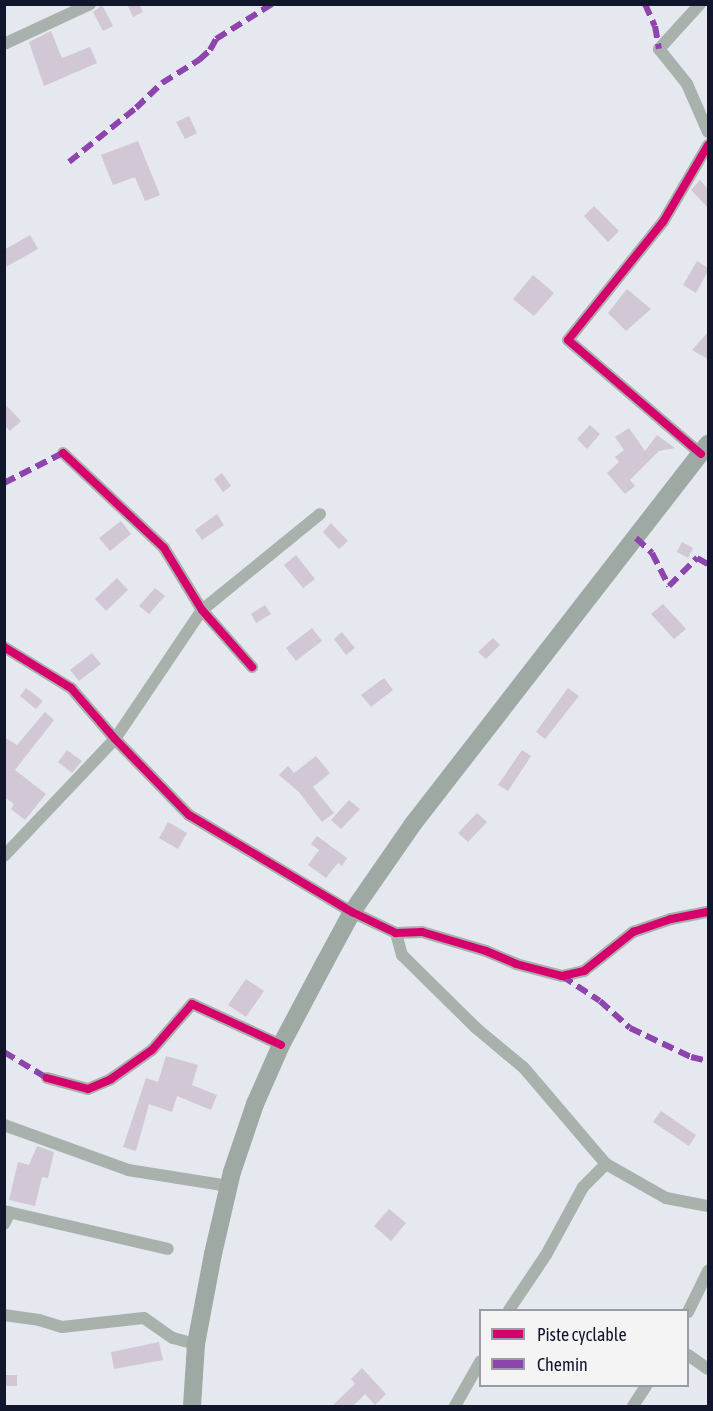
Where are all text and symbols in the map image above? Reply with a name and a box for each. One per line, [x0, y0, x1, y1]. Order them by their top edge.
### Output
legend [479, 1309, 689, 1387]
text: Piste cyclable [537, 1324, 627, 1345]
text: Chemin [537, 1354, 588, 1375]

